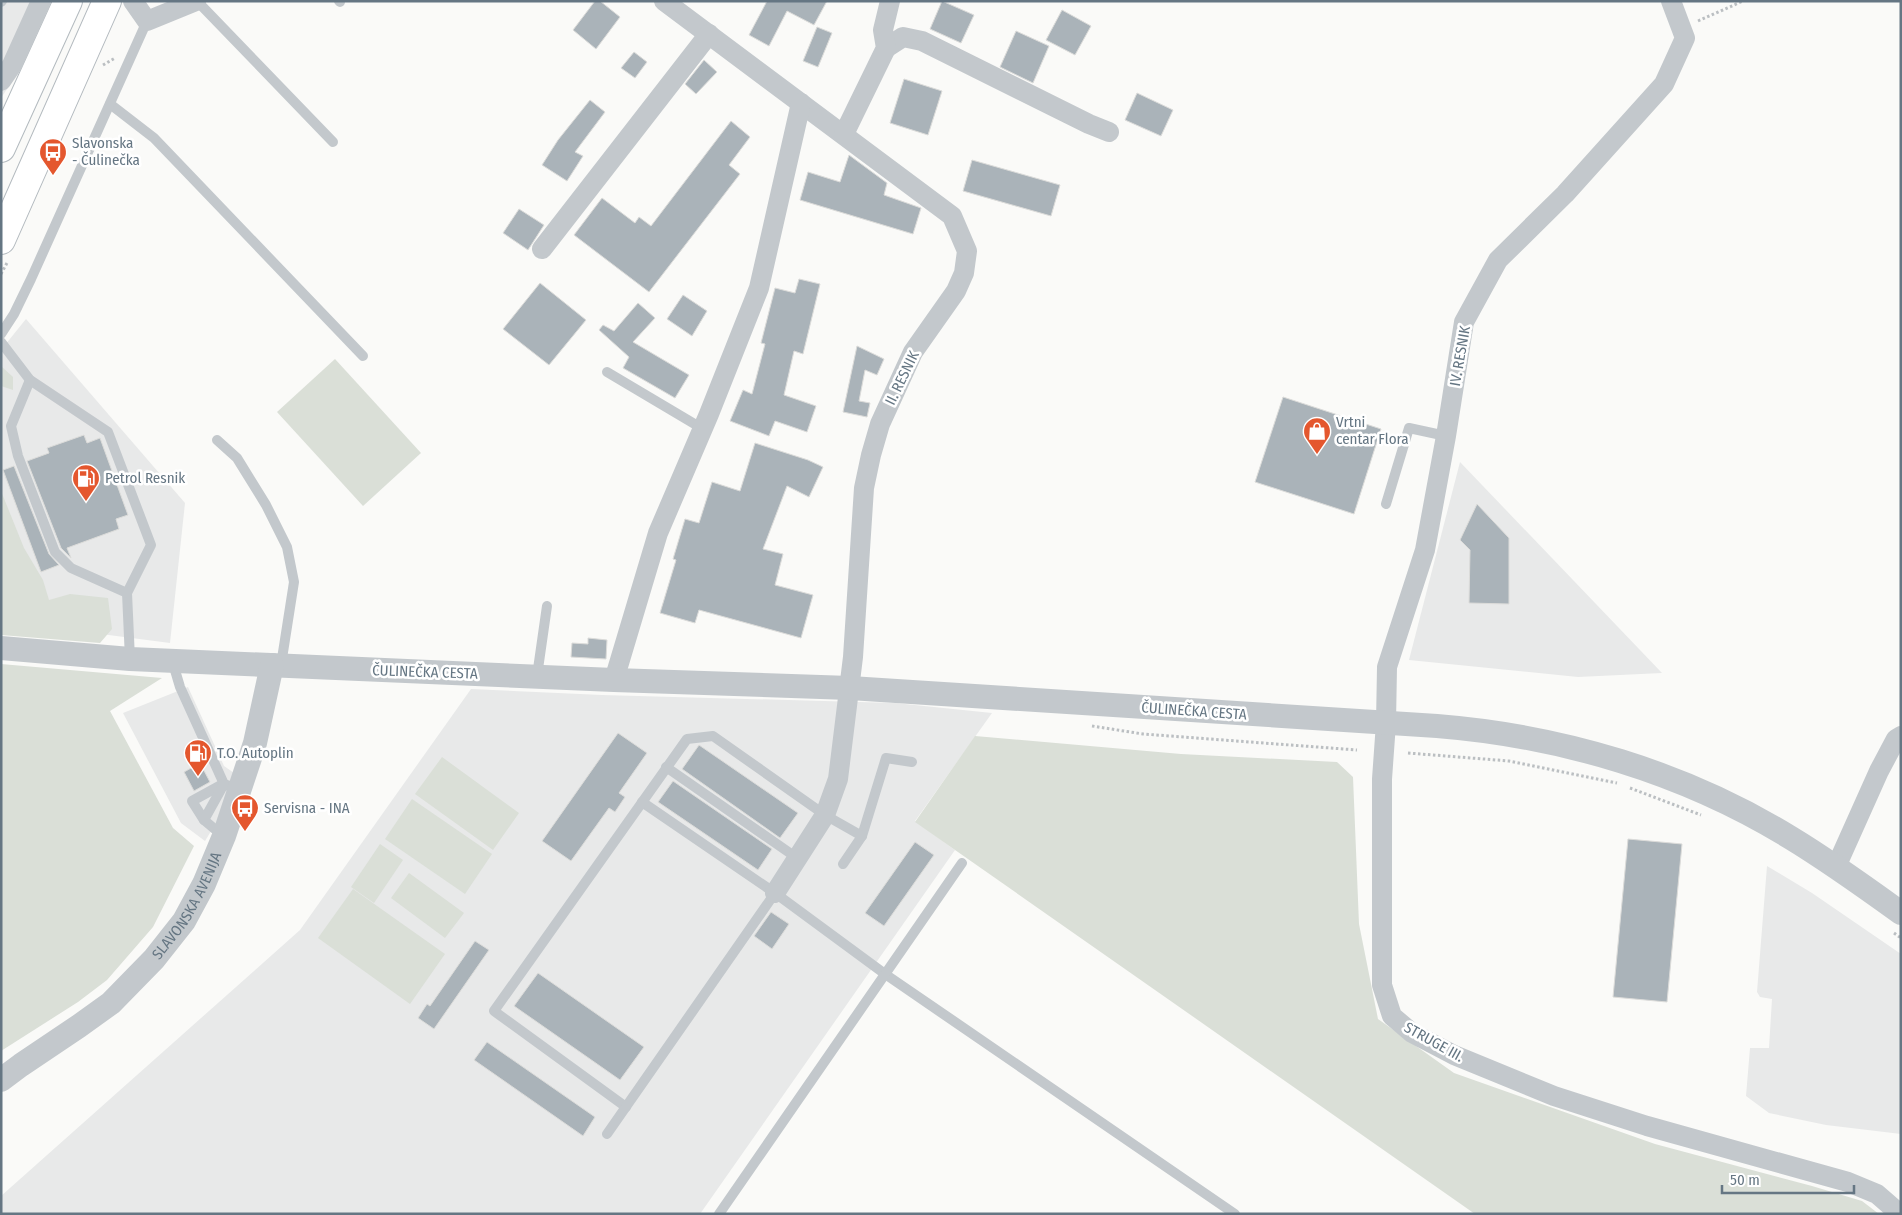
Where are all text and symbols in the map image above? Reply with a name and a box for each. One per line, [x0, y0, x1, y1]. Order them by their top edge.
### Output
place label: Slavonska - Čulinečka [72, 134, 140, 169]
bus stop icon: Slavonska - Čulinečka [38, 137, 68, 176]
street label: IV. RESNIK [1446, 324, 1474, 388]
street label: II. RESNIK [881, 348, 923, 408]
place label: Vrtni centar Flora [1336, 413, 1409, 448]
shop icon: Vrtni centar Flora [1302, 416, 1332, 455]
fuel station icon: Petrol Resnik [71, 463, 101, 502]
place label: Petrol Resnik [105, 469, 185, 487]
street label: ČULINEČKA CESTA [372, 661, 478, 683]
street label: ČULINEČKA CESTA [1141, 698, 1247, 724]
fuel station icon: T.O. Autoplin [183, 738, 213, 777]
place label: T.O. Autoplin [217, 744, 294, 762]
bus stop icon: Servisna - INA [230, 793, 260, 832]
place label: Servisna - INA [264, 799, 350, 817]
street label: SLAVONSKA AVENIJA [148, 849, 225, 963]
street label: STRUGE III. [1401, 1018, 1467, 1066]
scale bar [1722, 1162, 1854, 1194]
text: 50 m [1730, 1171, 1760, 1189]

